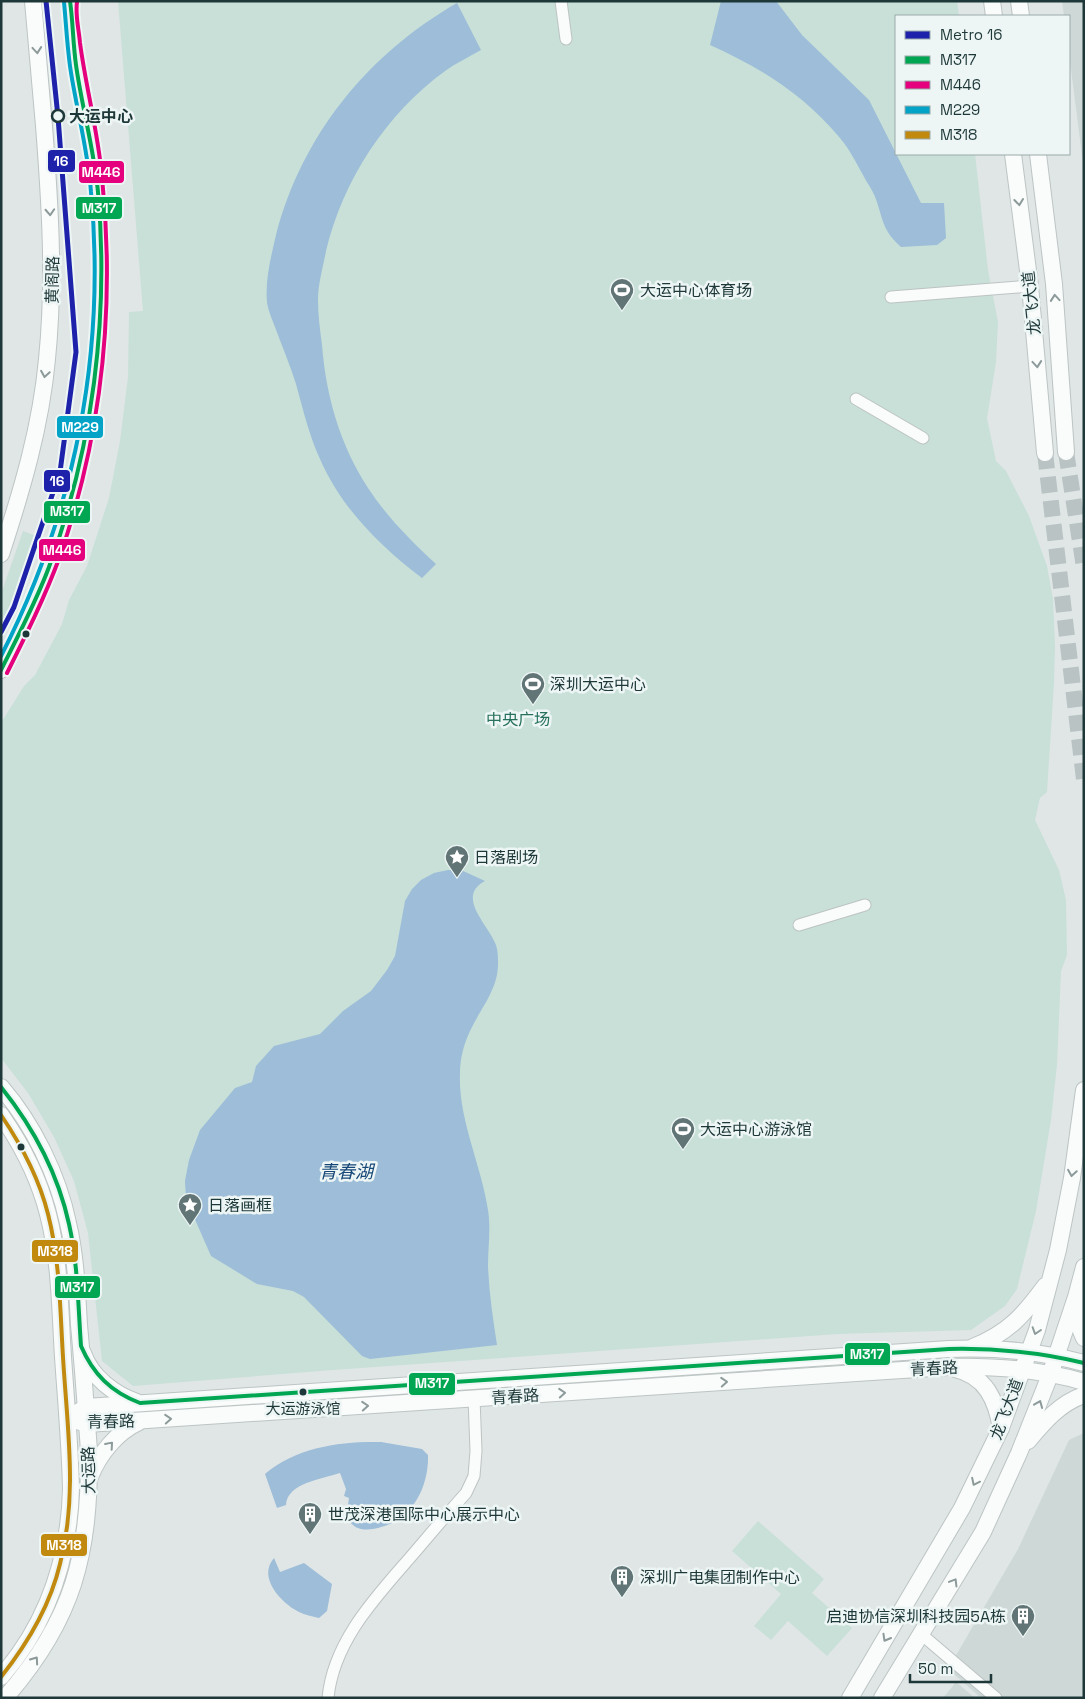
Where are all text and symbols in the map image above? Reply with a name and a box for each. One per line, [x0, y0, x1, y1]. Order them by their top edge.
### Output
legend [895, 15, 1070, 155]
text: Metro 16 [940, 25, 1002, 44]
one-way arrow [31, 46, 42, 54]
text: M317 [940, 50, 977, 69]
text: M446 [940, 75, 981, 94]
text: M229 [940, 100, 980, 119]
place label: 大运中心 [69, 106, 133, 127]
marker: 大运中心 [51, 109, 65, 123]
text: M318 [940, 125, 977, 144]
line badge: 16 [47, 149, 76, 173]
text: 16 [54, 152, 69, 170]
line badge: M446 [78, 160, 125, 184]
text: M446 [82, 163, 121, 181]
line badge: M317 [75, 196, 123, 220]
one-way arrow [1013, 198, 1024, 206]
text: M317 [82, 199, 117, 217]
one-way arrow [45, 208, 56, 216]
street label: 黄阁路 [42, 256, 63, 304]
street label: 龙飞大道 [1018, 270, 1045, 336]
sports icon: 大运中心体育场 [609, 277, 635, 311]
place label: 大运中心体育场 [640, 280, 752, 301]
one-way arrow [1050, 294, 1061, 302]
one-way arrow [1031, 360, 1042, 368]
one-way arrow [41, 370, 51, 378]
line badge: M229 [56, 415, 104, 439]
text: M229 [61, 418, 99, 436]
line badge: 16 [43, 469, 71, 493]
text: 16 [50, 472, 65, 490]
line badge: M317 [43, 500, 91, 524]
text: M317 [50, 502, 85, 520]
line badge: M446 [38, 538, 86, 562]
text: M446 [43, 541, 82, 559]
unlabelled marker [21, 629, 31, 639]
sports icon: 深圳大运中心 [520, 671, 546, 705]
place label: 深圳大运中心 [550, 674, 646, 695]
park label: 中央广场 [486, 709, 550, 730]
place icon: 日落剧场 [444, 844, 470, 878]
place label: 日落剧场 [474, 847, 538, 868]
sports icon: 大运中心游泳馆 [670, 1116, 696, 1150]
place label: 大运中心游泳馆 [700, 1119, 812, 1140]
unlabelled marker [16, 1142, 26, 1152]
water label: 青春湖 [319, 1160, 376, 1183]
one-way arrow [1068, 1169, 1078, 1178]
place icon: 日落画框 [177, 1192, 203, 1226]
place label: 日落画框 [208, 1195, 272, 1216]
line badge: M318 [31, 1239, 79, 1263]
text: M318 [37, 1242, 73, 1260]
line badge: M317 [54, 1275, 101, 1299]
text: M317 [60, 1278, 95, 1296]
one-way arrow [1032, 1327, 1042, 1335]
line badge: M317 [844, 1342, 891, 1366]
text: M317 [850, 1345, 885, 1363]
street label: 青春路 [910, 1357, 959, 1380]
line badge: M317 [408, 1372, 456, 1396]
text: M317 [415, 1374, 450, 1392]
one-way arrow [720, 1376, 728, 1387]
street label: 龙飞大道 [985, 1376, 1028, 1443]
street label: 青春路 [490, 1384, 540, 1409]
marker: 大运游泳馆 [298, 1387, 308, 1397]
one-way arrow [558, 1387, 566, 1398]
place label: 大运游泳馆 [265, 1399, 341, 1418]
one-way arrow [361, 1400, 369, 1411]
one-way arrow [1032, 1400, 1043, 1409]
street label: 青春路 [87, 1411, 135, 1432]
one-way arrow [164, 1413, 172, 1424]
one-way arrow [105, 1441, 114, 1450]
street label: 大运路 [78, 1446, 99, 1494]
one-way arrow [971, 1477, 981, 1486]
building icon: 世茂深港国际中心展示中心 [297, 1501, 323, 1535]
place label: 世茂深港国际中心展示中心 [328, 1504, 520, 1525]
line badge: M318 [40, 1533, 88, 1557]
text: M318 [46, 1536, 82, 1554]
building icon: 深圳广电集团制作中心 [609, 1564, 635, 1598]
place label: 深圳广电集团制作中心 [640, 1567, 800, 1588]
one-way arrow [947, 1578, 957, 1587]
building icon: 启迪协信深圳科技园5A栋 [1010, 1603, 1036, 1637]
place label: 启迪协信深圳科技园5A栋 [826, 1606, 1006, 1627]
one-way arrow [883, 1633, 893, 1642]
scale bar [910, 1652, 991, 1684]
one-way arrow [29, 1656, 38, 1665]
text: 50 m [918, 1659, 953, 1678]

